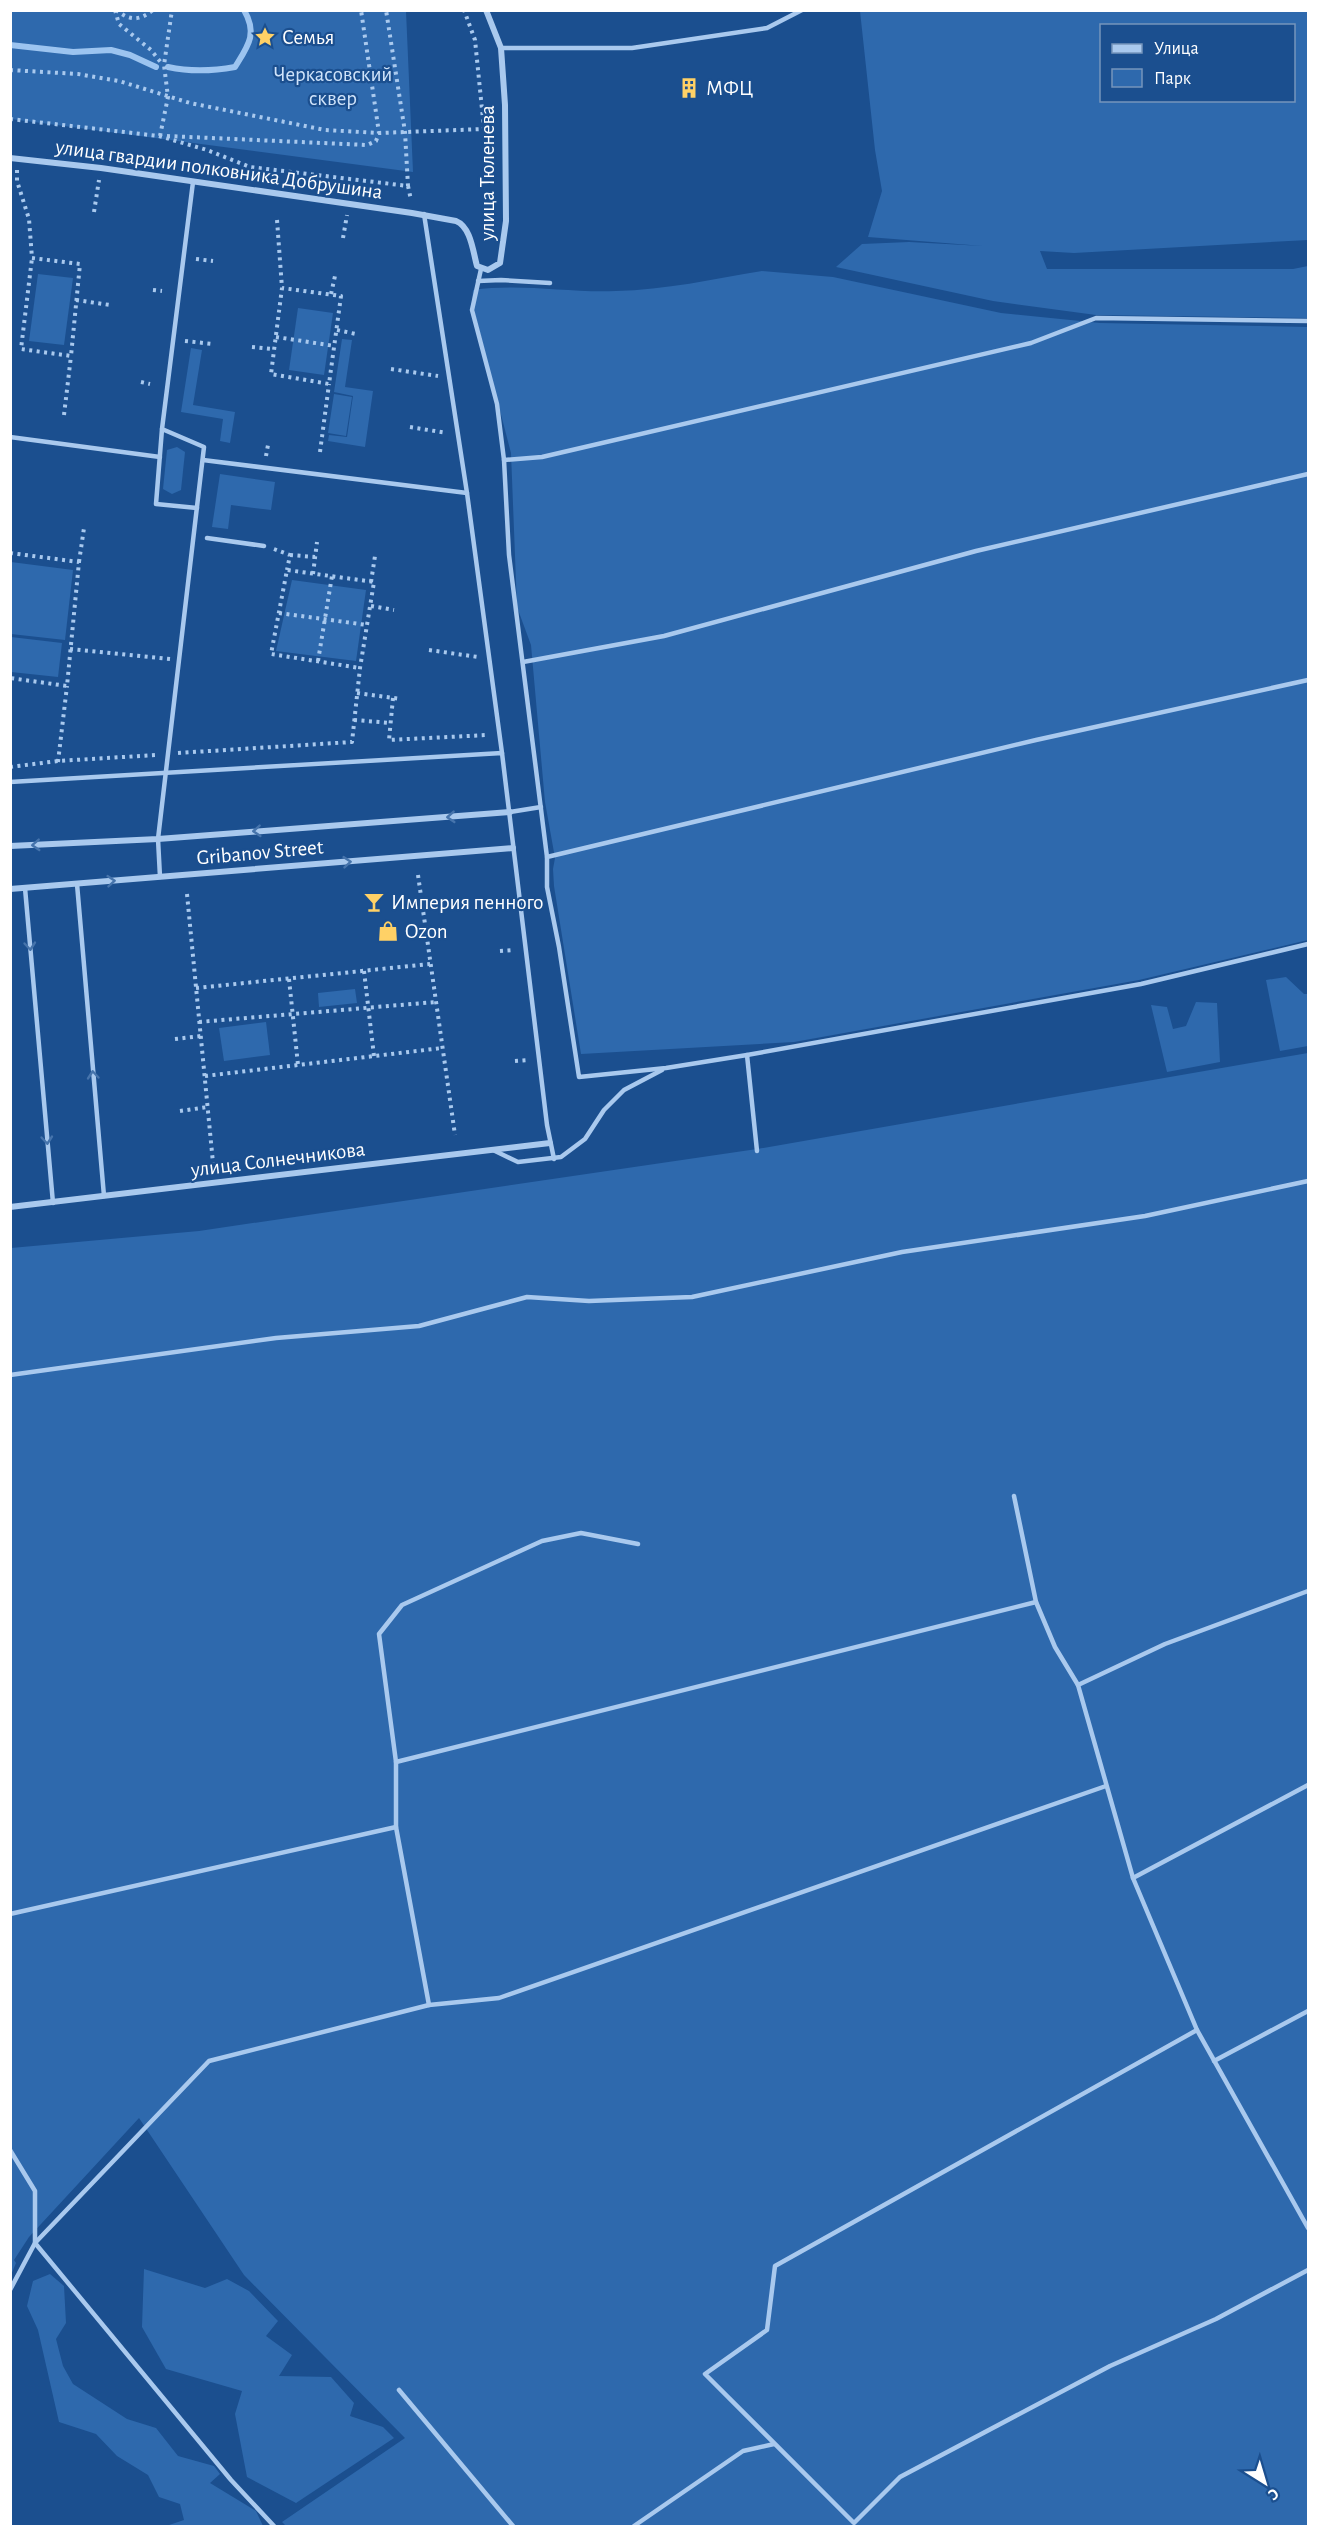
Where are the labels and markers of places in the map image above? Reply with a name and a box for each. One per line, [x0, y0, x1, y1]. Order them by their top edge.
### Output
place icon: Семья [253, 25, 277, 49]
place label: Семья [282, 27, 334, 48]
building icon: МФЦ [677, 76, 701, 100]
place label: МФЦ [706, 78, 754, 99]
bar icon: Империя пенного [362, 890, 386, 914]
place label: Империя пенного [391, 892, 543, 913]
shop icon: Ozon [376, 919, 400, 943]
place label: Ozon [405, 921, 448, 942]

